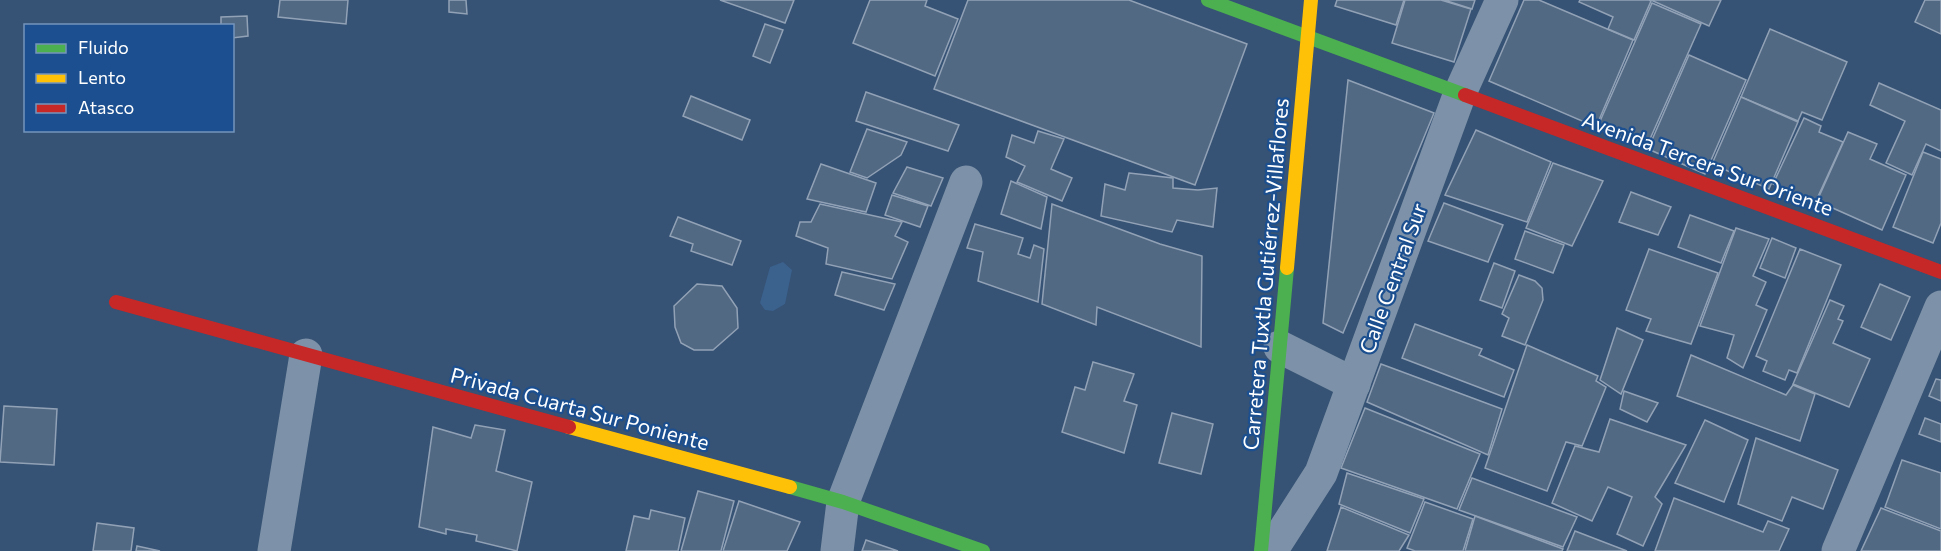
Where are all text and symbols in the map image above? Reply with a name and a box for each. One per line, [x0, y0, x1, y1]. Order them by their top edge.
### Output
legend [24, 24, 234, 132]
text: Fluido [78, 36, 129, 58]
text: Lento [78, 66, 126, 88]
text: Atasco [78, 96, 134, 118]
street label: Carretera Tuxtla Gutiérrez-Villaflores [1237, 97, 1293, 451]
street label: Avenida Tercera Sur Oriente [1579, 106, 1837, 220]
street label: Calle Central Sur [1353, 199, 1431, 357]
street label: Privada Cuarta Sur Poniente [448, 361, 712, 455]

